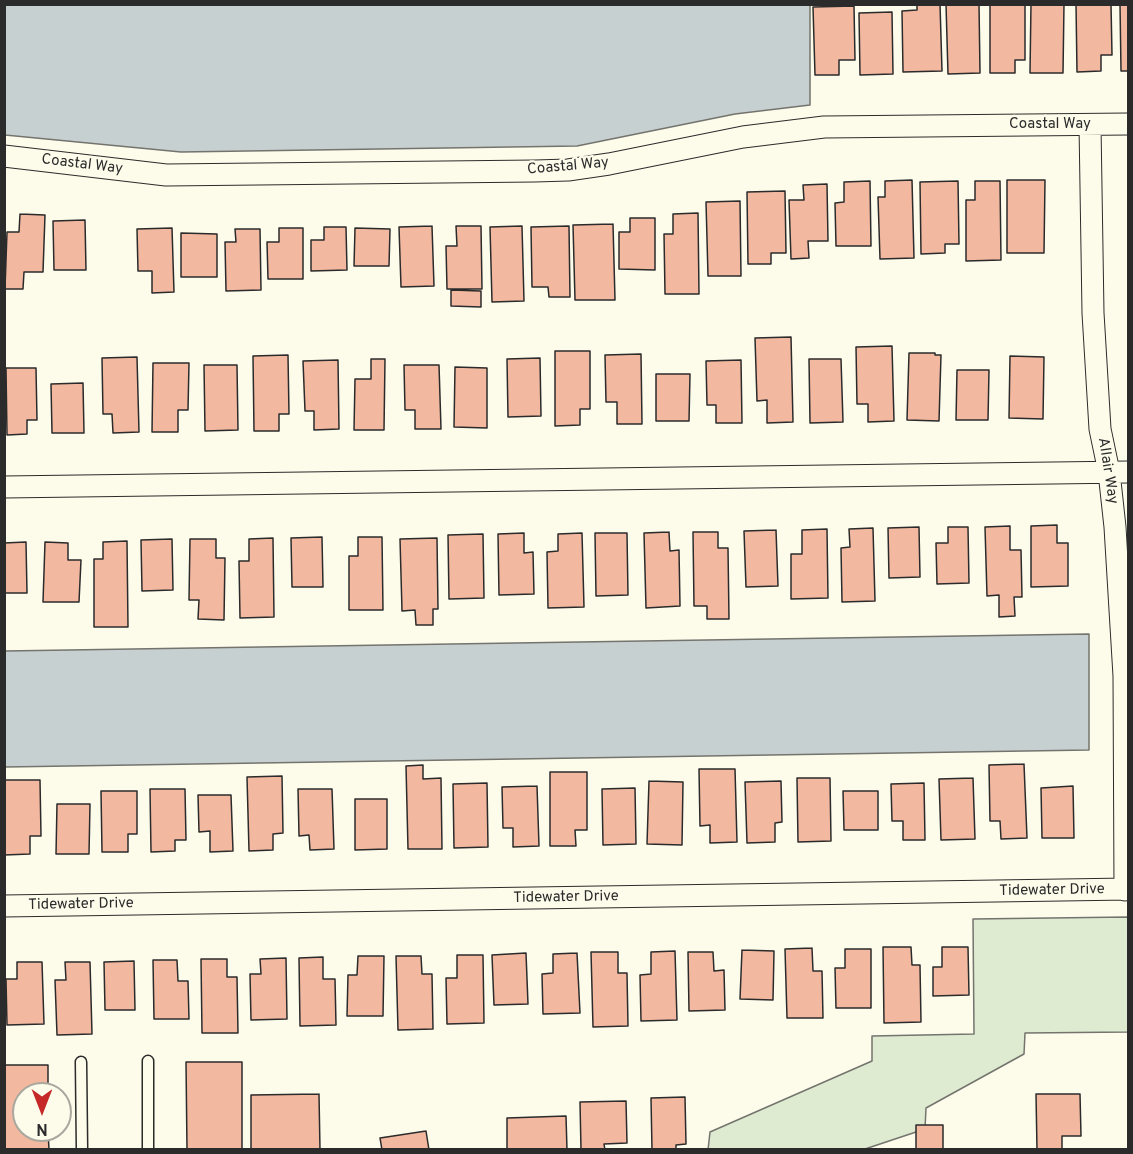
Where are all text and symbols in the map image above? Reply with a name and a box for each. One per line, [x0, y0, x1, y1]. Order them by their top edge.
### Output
street label: Coastal Way [1009, 116, 1091, 134]
street label: Coastal Way [40, 151, 124, 179]
street label: Coastal Way [526, 154, 610, 180]
street label: Allair Way [1093, 436, 1121, 506]
street label: Tidewater Drive [999, 881, 1105, 901]
street label: Tidewater Drive [513, 888, 619, 908]
street label: Tidewater Drive [28, 895, 134, 915]
north arrow [12, 1082, 72, 1142]
text: N [36, 1118, 48, 1138]

